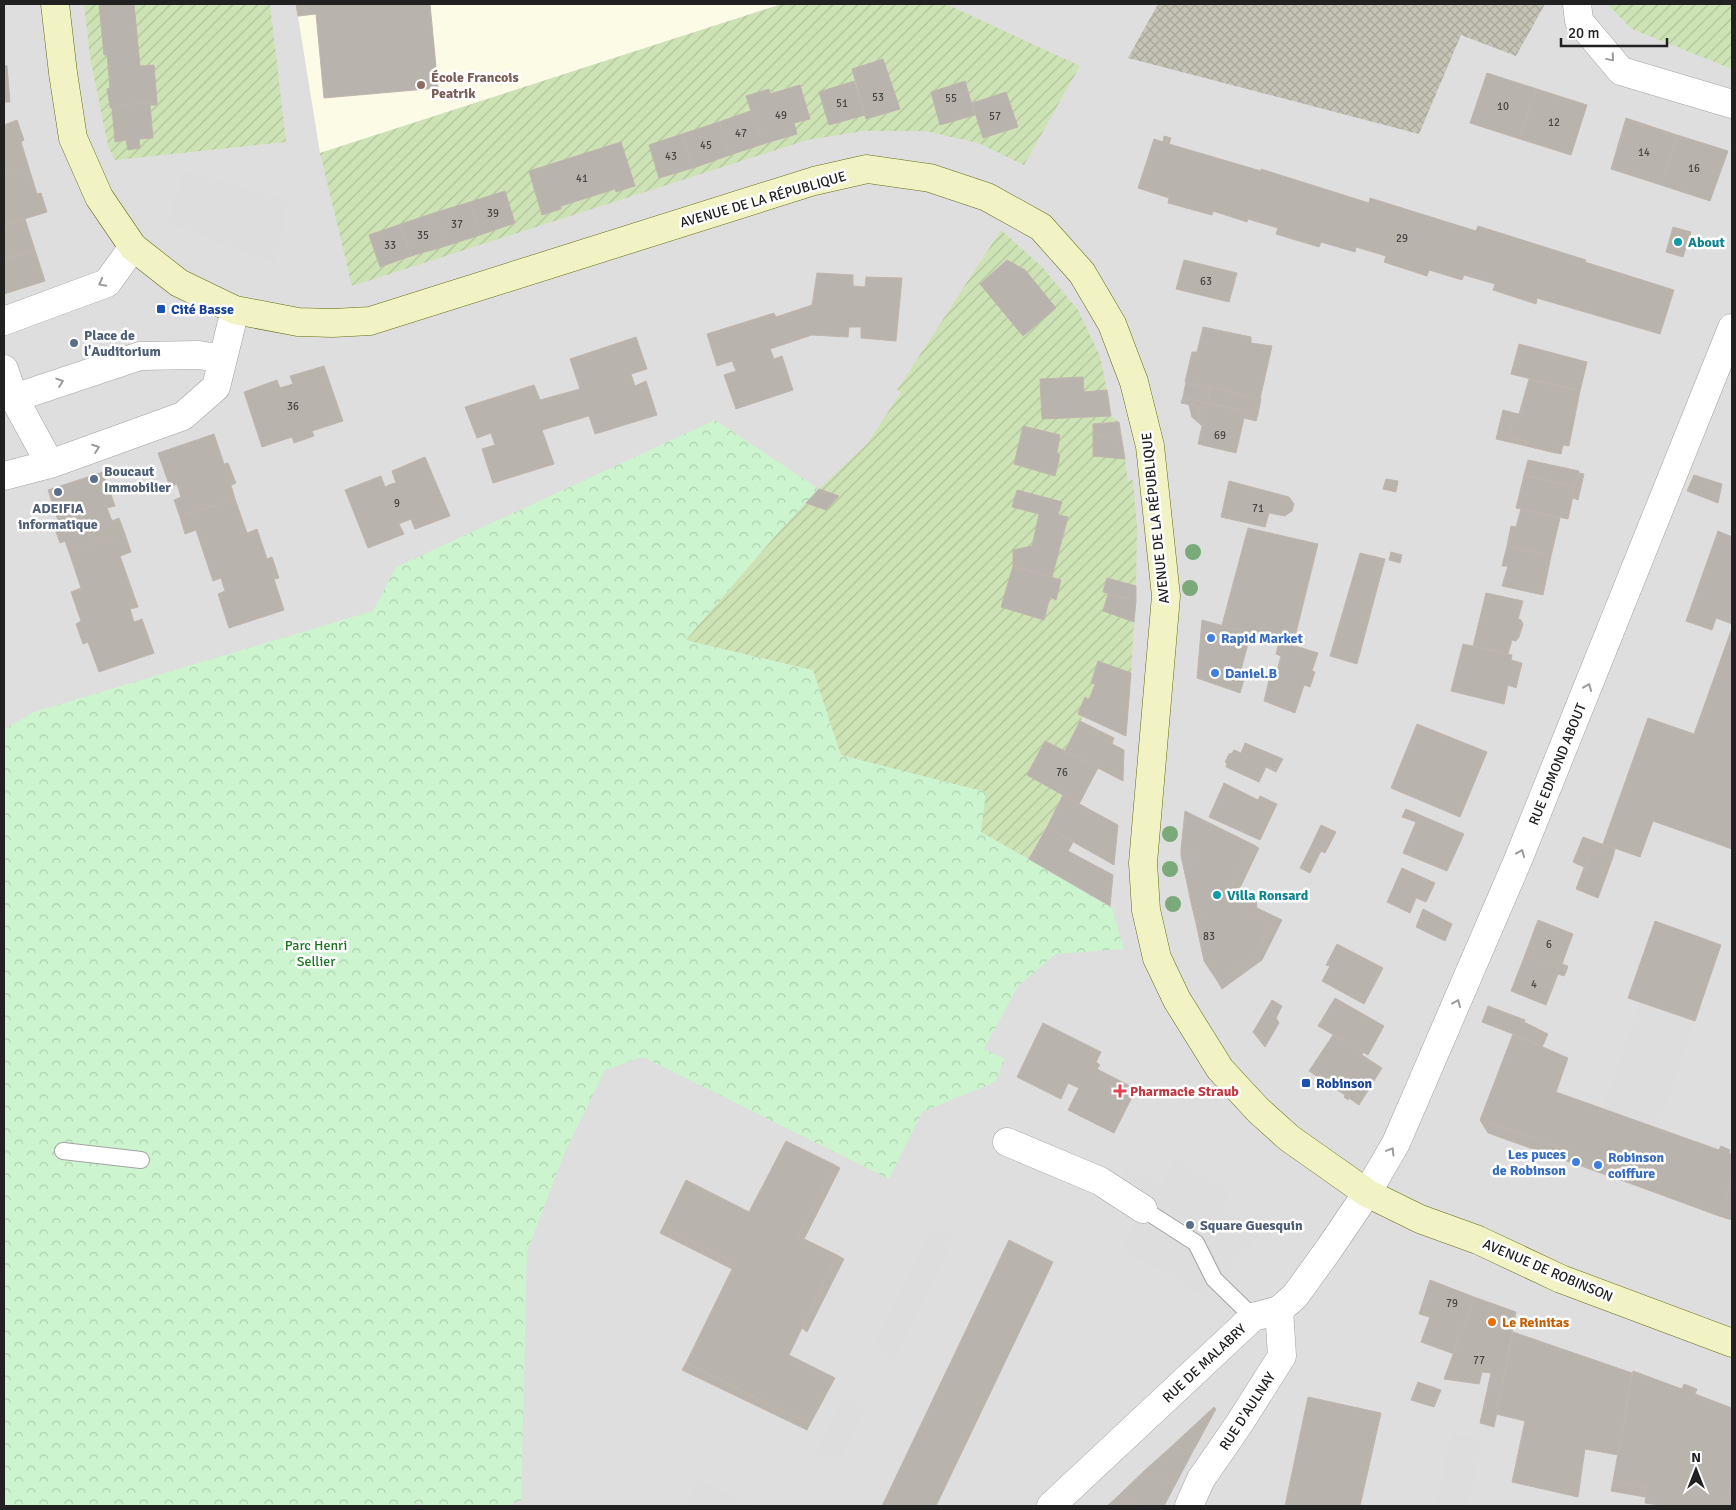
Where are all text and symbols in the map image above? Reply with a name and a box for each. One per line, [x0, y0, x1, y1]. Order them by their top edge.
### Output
scale bar [1561, 15, 1667, 47]
text: 20 m [1568, 24, 1599, 42]
one-way arrow [1605, 53, 1614, 62]
place label: École Francois Peatrik [431, 69, 519, 102]
marker: École Francois Peatrik [415, 79, 427, 91]
house number: 53 [872, 91, 884, 104]
house number: 55 [945, 92, 957, 105]
house number: 51 [836, 97, 848, 110]
house number: 10 [1497, 100, 1509, 113]
house number: 49 [775, 109, 787, 122]
house number: 57 [989, 110, 1001, 123]
house number: 12 [1548, 116, 1560, 129]
house number: 47 [735, 127, 747, 140]
house number: 45 [700, 139, 712, 152]
house number: 14 [1638, 146, 1650, 159]
house number: 43 [665, 150, 677, 163]
house number: 16 [1688, 162, 1700, 175]
street label: AVENUE DE LA RÉPUBLIQUE [678, 168, 848, 231]
house number: 41 [576, 172, 588, 185]
house number: 39 [487, 207, 499, 220]
house number: 37 [451, 218, 463, 231]
house number: 35 [417, 229, 429, 242]
house number: 29 [1396, 232, 1408, 245]
place label: About [1688, 234, 1725, 251]
marker: About [1672, 236, 1684, 248]
house number: 33 [384, 239, 396, 252]
house number: 63 [1200, 275, 1212, 288]
one-way arrow [99, 277, 108, 287]
place label: Cité Basse [171, 301, 234, 318]
marker: Cité Basse [155, 303, 167, 315]
place label: Place de l'Auditorium [84, 327, 161, 360]
marker: Place de l'Auditorium [68, 337, 80, 349]
one-way arrow [56, 378, 64, 388]
house number: 36 [287, 400, 299, 413]
house number: 69 [1214, 429, 1226, 442]
street label: AVENUE DE LA RÉPUBLIQUE [1138, 431, 1173, 605]
one-way arrow [91, 444, 99, 454]
place label: Boucaut Immobilier [104, 463, 171, 496]
marker: Boucaut Immobilier [88, 473, 100, 485]
marker: ADEIFIA informatique [52, 486, 64, 498]
house number: 9 [394, 497, 400, 510]
place label: ADEIFIA informatique [18, 500, 98, 533]
house number: 71 [1252, 502, 1264, 515]
place label: Rapid Market [1221, 630, 1303, 647]
marker: Rapid Market [1205, 632, 1217, 644]
place label: Daniel.B [1225, 665, 1278, 682]
marker: Daniel.B [1209, 667, 1221, 679]
one-way arrow [1583, 683, 1593, 691]
street label: RUE EDMOND ABOUT [1525, 701, 1590, 828]
house number: 76 [1056, 766, 1068, 779]
one-way arrow [1515, 850, 1525, 858]
place label: Villa Ronsard [1227, 887, 1309, 904]
marker: Villa Ronsard [1211, 889, 1223, 901]
house number: 83 [1203, 930, 1215, 943]
park label: Parc Henri Sellier [285, 937, 347, 970]
house number: 6 [1546, 938, 1552, 951]
house number: 4 [1531, 978, 1537, 991]
one-way arrow [1450, 999, 1461, 1008]
place label: Robinson [1316, 1075, 1373, 1092]
marker: Robinson [1300, 1077, 1312, 1089]
place label: Pharmacie Straub [1130, 1083, 1239, 1100]
marker: Pharmacie Straub [1114, 1085, 1126, 1097]
place label: Les puces de Robinson [1492, 1146, 1566, 1179]
one-way arrow [1385, 1148, 1395, 1157]
place label: Robinson coiffure [1608, 1149, 1665, 1182]
marker: Les puces de Robinson [1570, 1156, 1582, 1168]
marker: Robinson coiffure [1592, 1159, 1604, 1171]
place label: Square Guesquin [1200, 1217, 1303, 1234]
marker: Square Guesquin [1184, 1219, 1196, 1231]
street label: AVENUE DE ROBINSON [1480, 1235, 1615, 1306]
house number: 79 [1446, 1297, 1458, 1310]
place label: Le Reinitas [1502, 1314, 1569, 1331]
marker: Le Reinitas [1486, 1316, 1498, 1328]
street label: RUE DE MALABRY [1159, 1320, 1250, 1406]
house number: 77 [1473, 1354, 1485, 1367]
street label: RUE D'AULNAY [1216, 1369, 1279, 1454]
north arrow [1671, 1445, 1721, 1495]
text: N [1691, 1449, 1701, 1466]

